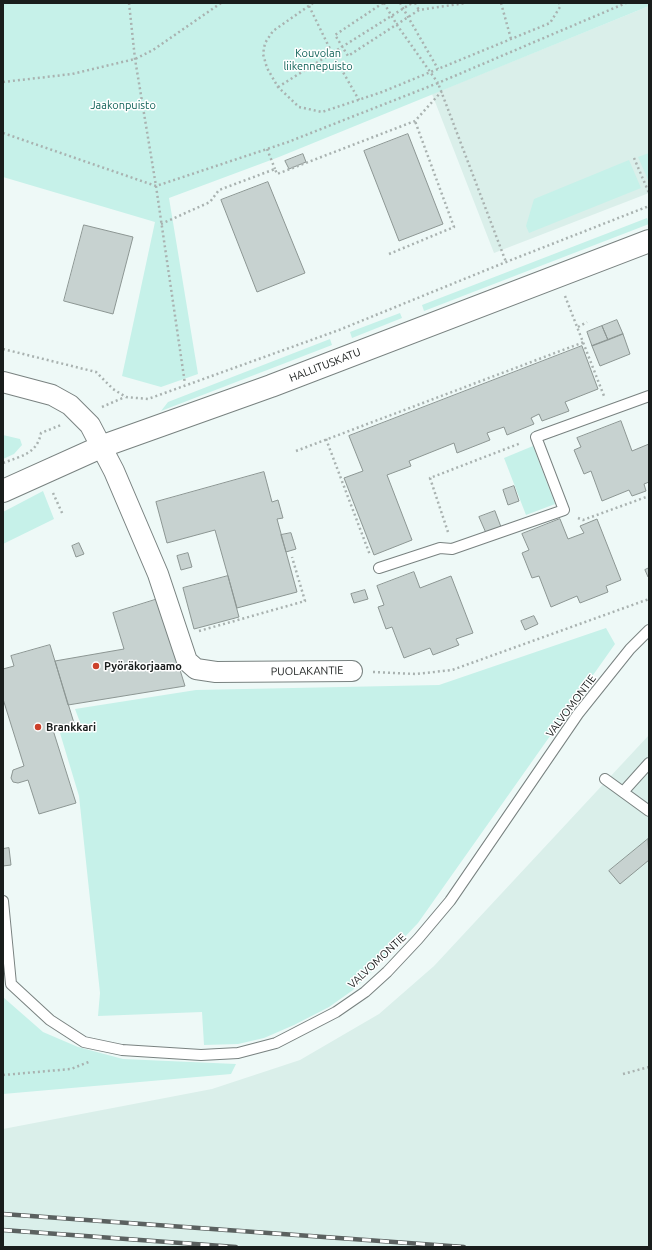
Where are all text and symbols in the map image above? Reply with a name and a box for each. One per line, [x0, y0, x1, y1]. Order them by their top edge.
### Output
park label: Kouvolan liikennepuisto [283, 46, 353, 72]
park label: Jaakonpuisto [90, 98, 156, 112]
street label: HALLITUSKATU [287, 345, 363, 385]
place label: Pyöräkorjaamo [104, 659, 182, 673]
marker: Pyöräkorjaamo [91, 661, 101, 671]
street label: PUOLAKANTIE [270, 664, 344, 678]
street label: VALVOMONTIE [543, 672, 599, 740]
place label: Brankkari [46, 720, 96, 734]
marker: Brankkari [33, 722, 43, 732]
street label: VALVOMONTIE [345, 931, 409, 991]

